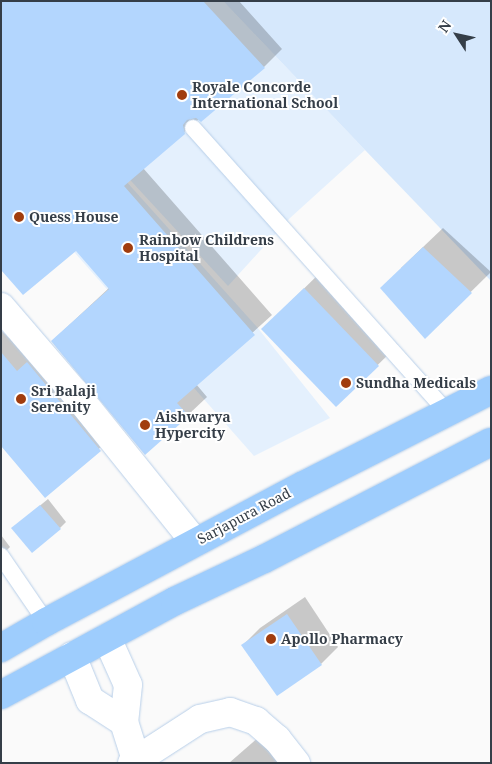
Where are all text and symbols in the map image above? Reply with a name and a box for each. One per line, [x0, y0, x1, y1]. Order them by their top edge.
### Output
north arrow [432, 10, 482, 60]
text: N [433, 16, 455, 36]
place label: Royale Concorde International School [192, 79, 338, 111]
marker: Royale Concorde International School [176, 89, 188, 101]
place label: Quess House [29, 209, 119, 225]
marker: Quess House [13, 211, 25, 223]
place label: Rainbow Childrens Hospital [139, 232, 274, 264]
marker: Rainbow Childrens Hospital [121, 241, 135, 255]
place label: Sundha Medicals [356, 375, 476, 391]
marker: Sundha Medicals [340, 377, 352, 389]
place label: Sri Balaji Serenity [31, 383, 96, 416]
marker: Sri Balaji Serenity [15, 393, 27, 405]
place label: Aishwarya Hypercity [155, 409, 231, 442]
marker: Aishwarya Hypercity [139, 419, 151, 431]
street label: Sarjapura Road [194, 484, 294, 548]
place label: Apollo Pharmacy [281, 631, 403, 647]
marker: Apollo Pharmacy [265, 633, 277, 645]

